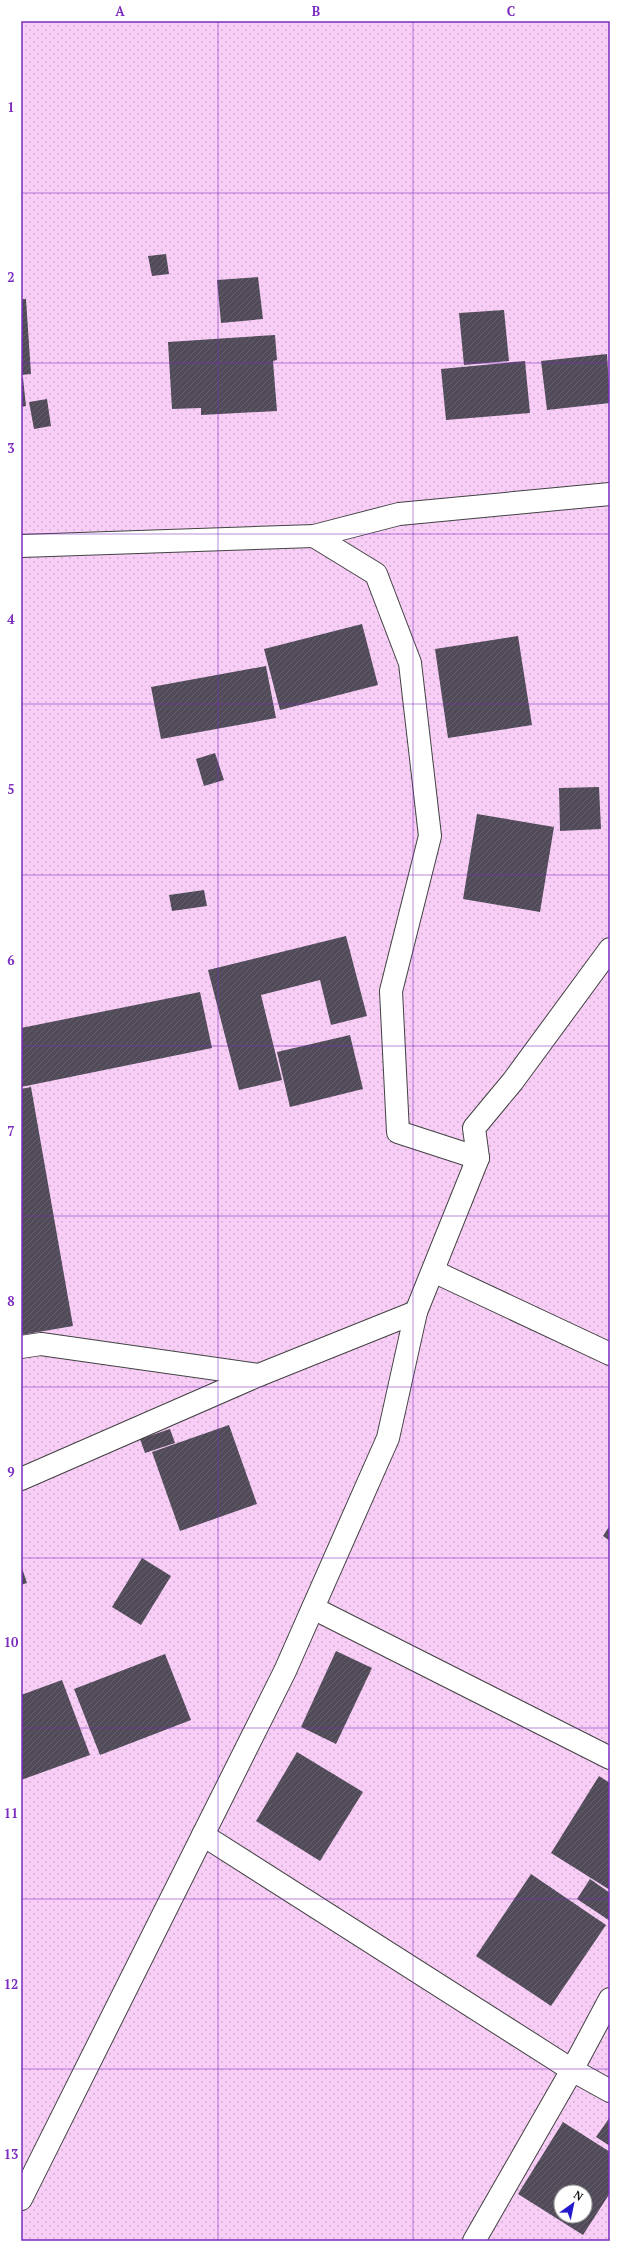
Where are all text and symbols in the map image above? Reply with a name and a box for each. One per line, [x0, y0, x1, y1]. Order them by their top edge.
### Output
text: A [115, 2, 125, 20]
text: B [312, 2, 320, 20]
text: C [507, 2, 515, 20]
text: 1 [7, 98, 15, 116]
text: 2 [7, 268, 15, 286]
text: 3 [7, 439, 15, 457]
text: 4 [7, 610, 15, 628]
text: 5 [7, 780, 15, 798]
text: 6 [7, 951, 15, 969]
text: 7 [7, 1122, 15, 1140]
text: 8 [7, 1292, 15, 1310]
text: 9 [7, 1463, 15, 1481]
text: 10 [4, 1633, 19, 1651]
text: 11 [4, 1804, 18, 1822]
text: 12 [4, 1975, 18, 1993]
text: 13 [4, 2145, 18, 2163]
north arrow [553, 2184, 593, 2224]
text: N [571, 2187, 586, 2204]

